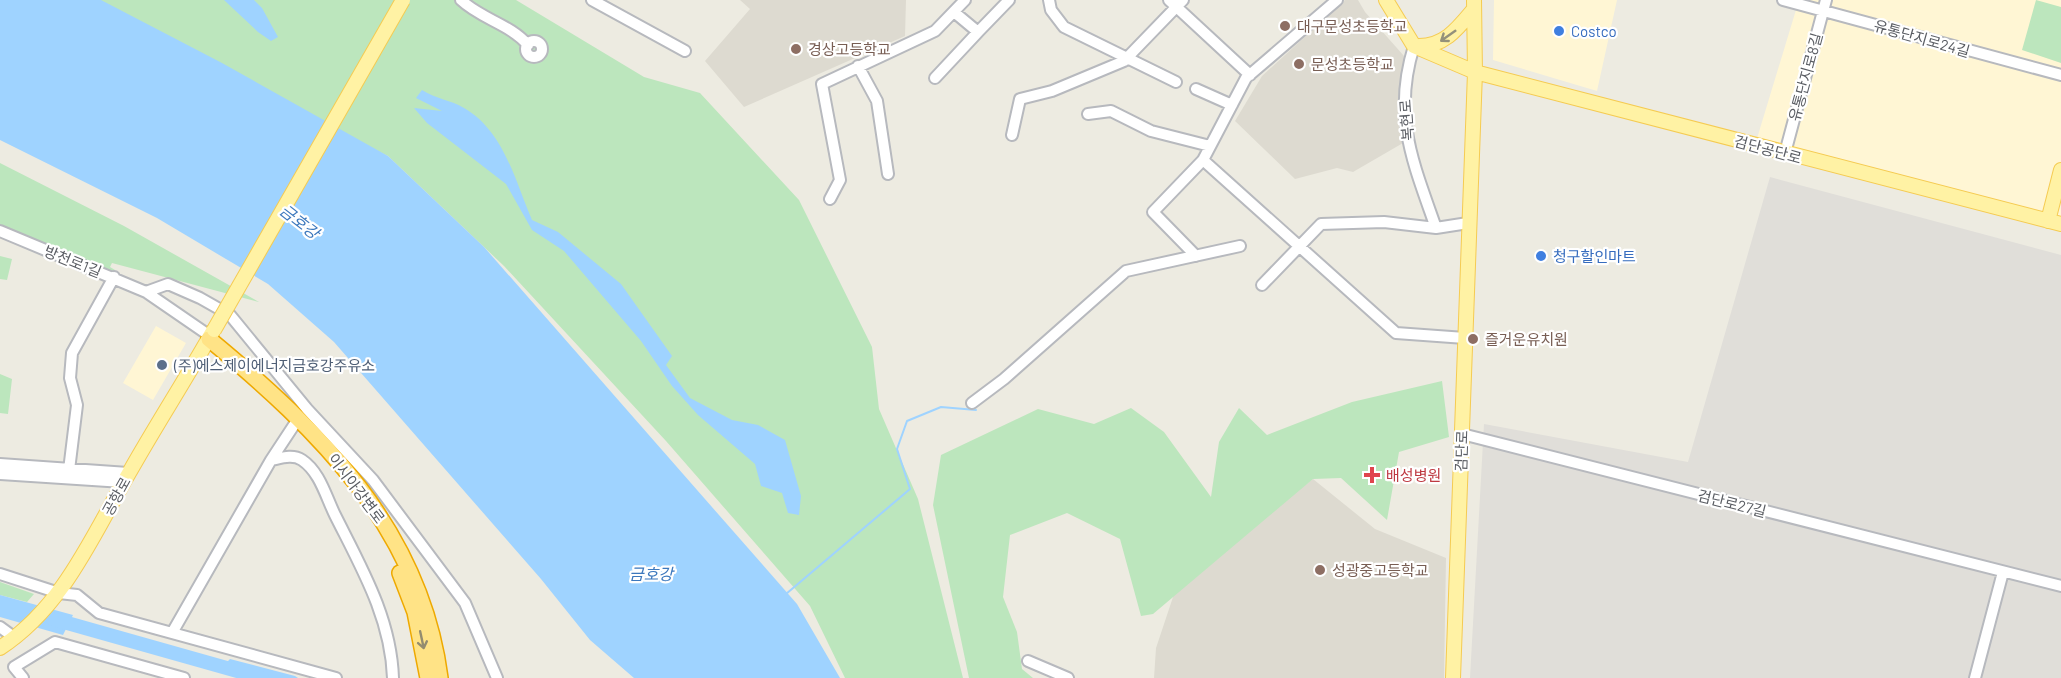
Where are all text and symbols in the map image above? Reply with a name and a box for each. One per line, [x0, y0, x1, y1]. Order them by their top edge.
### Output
street label: 유통단지로24길 [1872, 16, 1972, 60]
place label: 대구문성초등학교 [1297, 17, 1407, 35]
marker: 대구문성초등학교 [1278, 19, 1292, 33]
place label: Costco [1571, 22, 1617, 40]
marker: Costco [1552, 24, 1566, 38]
one-way arrow [1440, 29, 1457, 42]
street label: 유통단지로8길 [1785, 31, 1825, 123]
place label: 경상고등학교 [808, 40, 891, 58]
marker: 경상고등학교 [789, 42, 803, 56]
place label: 문성초등학교 [1311, 55, 1394, 73]
marker: 문성초등학교 [1292, 57, 1306, 71]
street label: 복현로 [1396, 99, 1416, 141]
street label: 검단공단로 [1732, 131, 1804, 167]
water label: 금호강 [277, 200, 325, 243]
street label: 방천로1길 [42, 241, 104, 281]
place label: 청구할인마트 [1553, 247, 1636, 265]
marker: 청구할인마트 [1534, 249, 1548, 263]
place label: 즐거운유치원 [1485, 330, 1568, 348]
marker: 즐거운유치원 [1466, 332, 1480, 346]
place label: (주)에스제이에너지금호강주유소 [173, 356, 375, 374]
marker: (주)에스제이에너지금호강주유소 [155, 358, 169, 372]
street label: 검단로 [1451, 430, 1471, 472]
street label: 이시아강변로 [325, 450, 389, 526]
marker: 배성병원 [1363, 466, 1381, 484]
place label: 배성병원 [1386, 466, 1441, 484]
street label: 공항로 [98, 474, 134, 518]
street label: 검단로27길 [1696, 486, 1768, 520]
place label: 성광중고등학교 [1332, 561, 1429, 579]
marker: 성광중고등학교 [1313, 563, 1327, 577]
water label: 금호강 [629, 564, 675, 583]
one-way arrow [417, 630, 428, 649]

